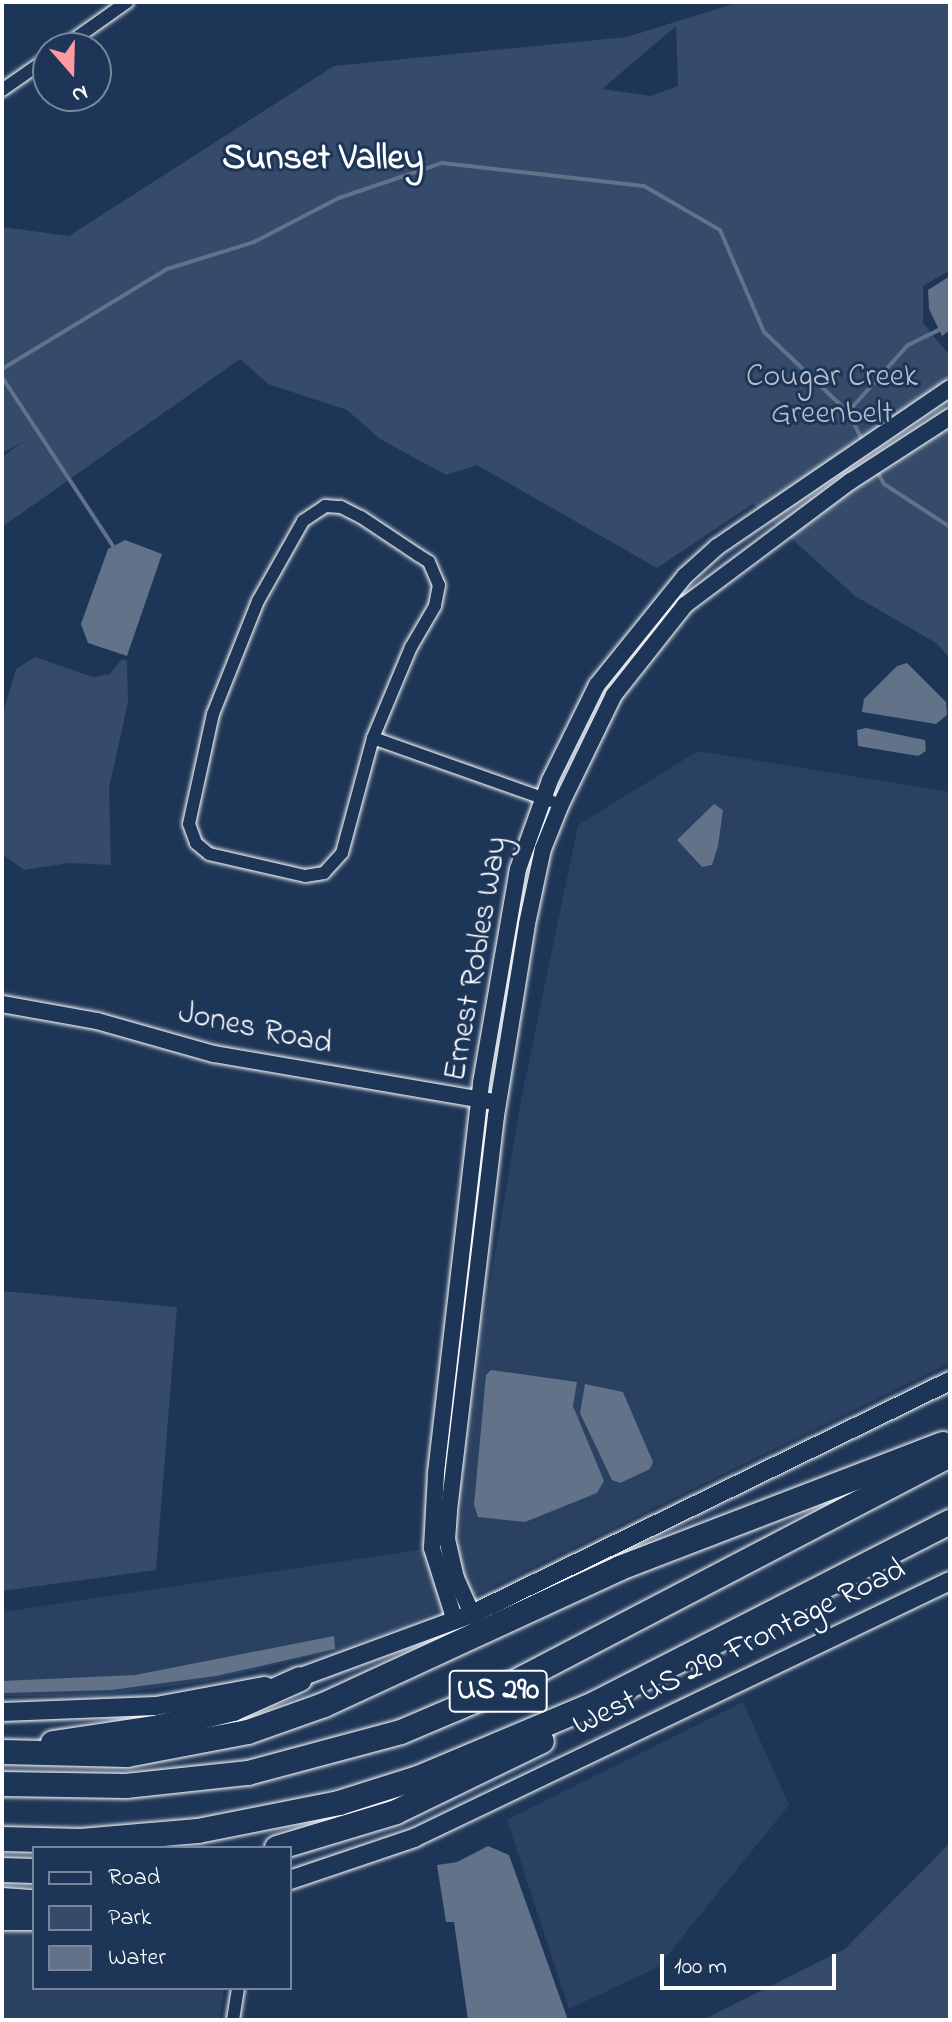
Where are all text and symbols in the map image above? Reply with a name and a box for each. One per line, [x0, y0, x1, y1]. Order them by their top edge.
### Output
north arrow [32, 32, 112, 112]
text: N [67, 75, 92, 110]
district label: Sunset Valley [222, 138, 424, 182]
park label: Cougar Creek Greenbelt [746, 360, 918, 435]
street label: Ernest Robles Way [438, 834, 518, 1084]
street label: Jones Road [175, 995, 335, 1065]
street label: West US 290 Frontage Road [567, 1552, 913, 1746]
road number: US 290 [448, 1665, 548, 1717]
legend [32, 1846, 292, 1990]
text: Road [108, 1861, 160, 1896]
text: Park [108, 1901, 151, 1936]
scale bar [664, 1938, 840, 1988]
text: Water [108, 1941, 166, 1976]
text: 100 m [674, 1950, 727, 1985]

